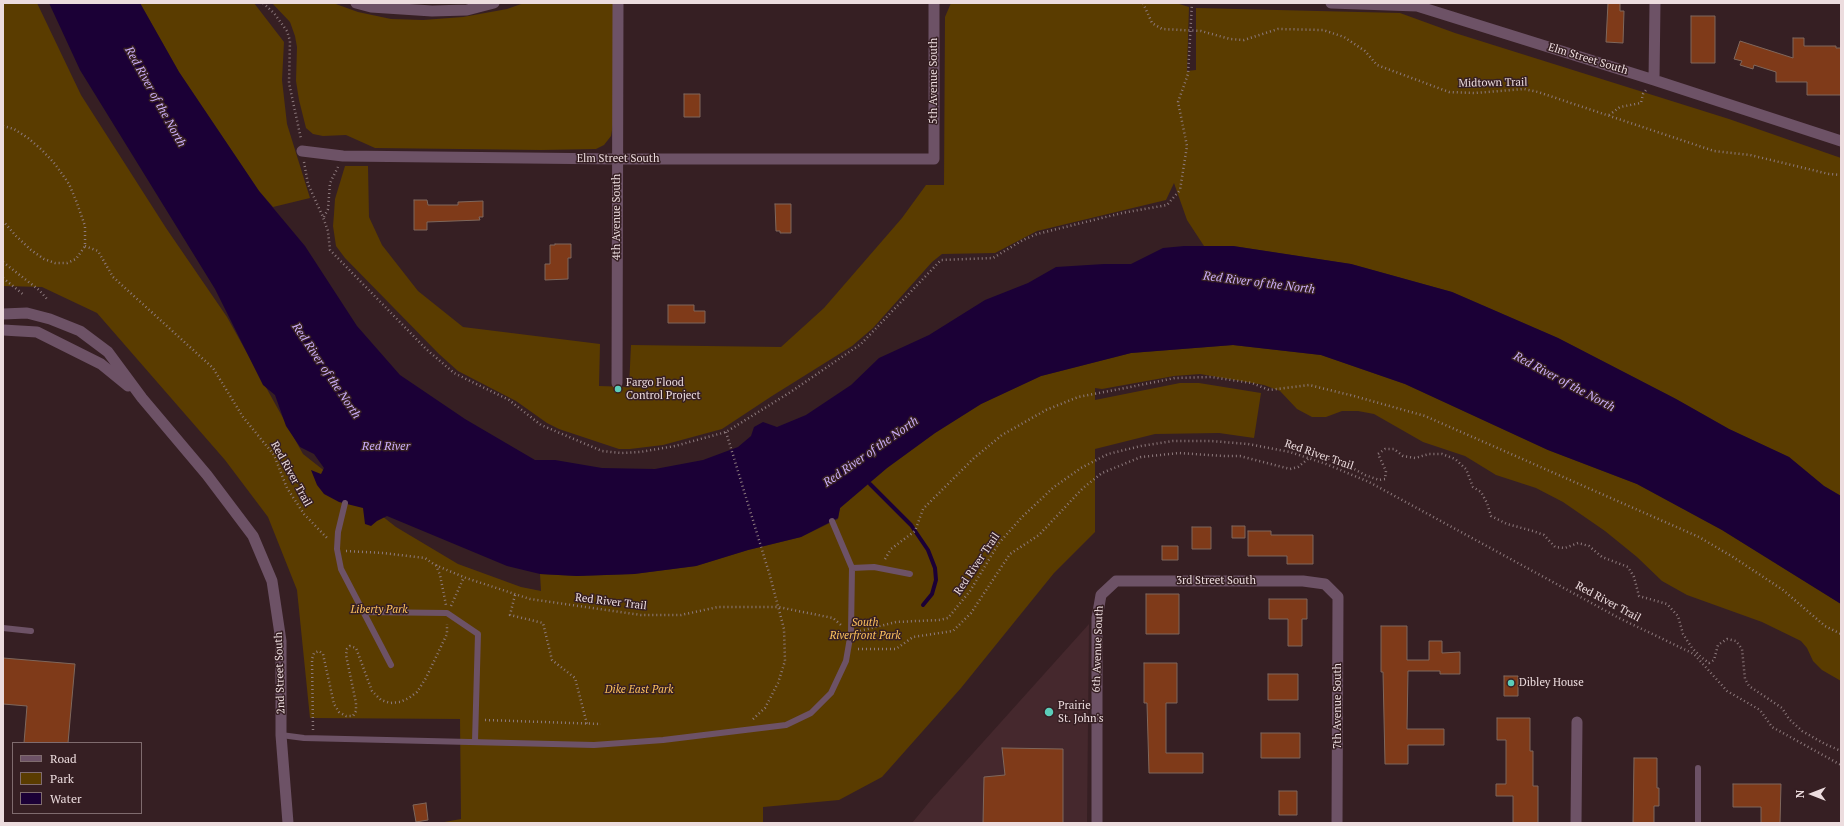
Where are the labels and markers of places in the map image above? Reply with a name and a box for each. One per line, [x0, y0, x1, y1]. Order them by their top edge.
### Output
place label: Fargo Flood Control Project [626, 376, 701, 402]
marker: Fargo Flood Control Project [613, 384, 623, 394]
place label: Dibley House [1519, 676, 1584, 690]
marker: Dibley House [1506, 678, 1516, 688]
place label: Prairie St. John's [1058, 699, 1103, 725]
marker: Prairie St. John's [1043, 706, 1055, 718]

